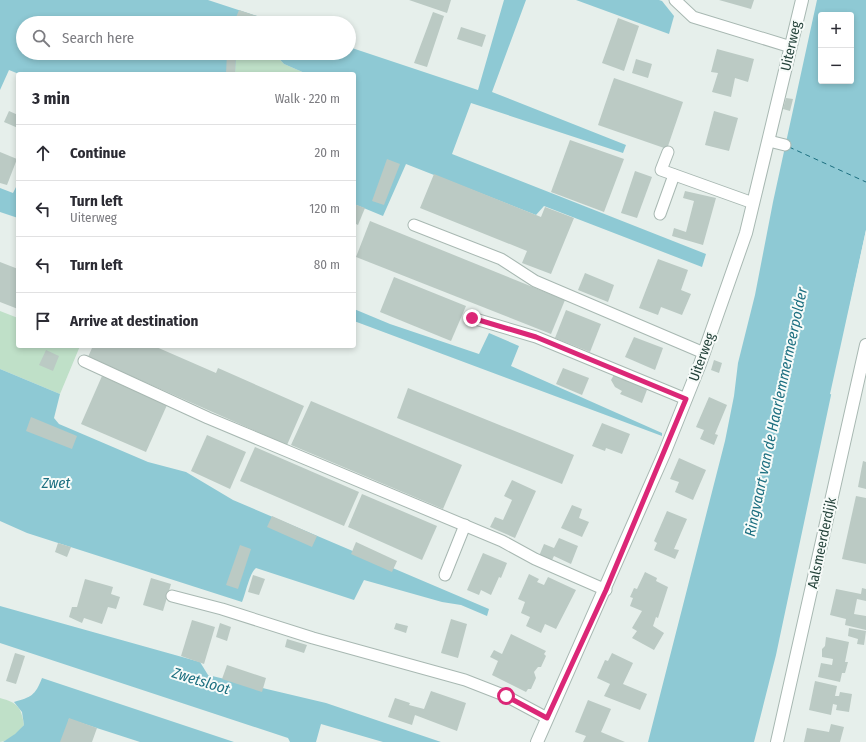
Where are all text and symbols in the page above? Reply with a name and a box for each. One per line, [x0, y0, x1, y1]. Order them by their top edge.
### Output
map controls [818, 12, 854, 84]
button: + [818, 12, 854, 48]
search box [16, 16, 356, 60]
street label: Uiterweg [777, 19, 805, 73]
icon: search [30, 27, 52, 49]
text: Search here [62, 29, 134, 47]
button: − [818, 48, 854, 84]
text: 3 min [32, 88, 70, 109]
text: Walk · 220 m [275, 91, 340, 106]
icon: ahead [32, 142, 54, 164]
text: Continue [70, 144, 126, 162]
text: 20 m [314, 145, 340, 160]
text: Turn left [70, 192, 123, 210]
icon: left [32, 198, 54, 220]
text: 120 m [309, 201, 340, 216]
text: Uiterweg [70, 210, 117, 225]
icon: left [32, 254, 54, 276]
text: Turn left [70, 256, 123, 274]
text: 80 m [314, 257, 340, 272]
water label: Ringvaart van de Haarlemmermeerpolder [741, 285, 811, 538]
route end [463, 309, 481, 327]
icon: arrive [32, 310, 54, 332]
text: Arrive at destination [70, 312, 198, 330]
street label: Uiterweg [685, 330, 719, 384]
water label: Zwet [41, 474, 70, 492]
street label: Aalsmeerderdijk [804, 495, 840, 590]
water label: Zwetsloot [169, 663, 232, 698]
route start [497, 687, 515, 705]

